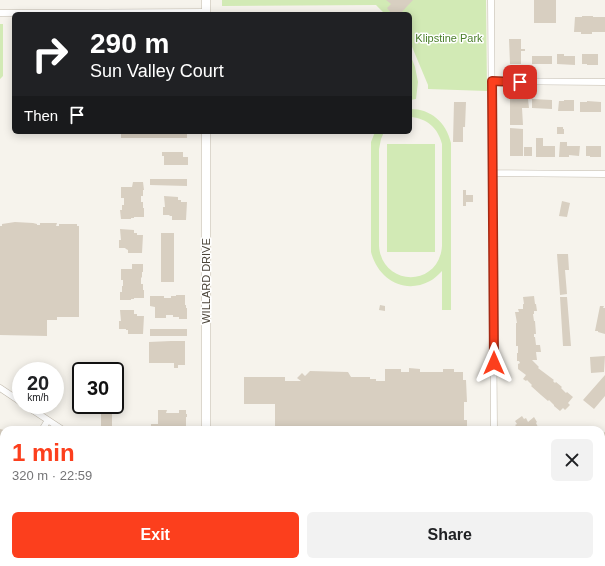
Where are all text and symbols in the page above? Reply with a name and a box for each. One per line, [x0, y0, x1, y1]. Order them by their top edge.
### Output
icon: right [24, 28, 76, 80]
text: 290 m [90, 28, 169, 59]
park label: Klipstine Park [415, 32, 483, 44]
text: Sun Valley Court [90, 61, 224, 81]
pin [503, 65, 537, 99]
icon: arrive [509, 71, 531, 93]
icon: arrive [66, 104, 88, 126]
text: Then [24, 107, 58, 124]
street label: WILLARD DRIVE [200, 238, 212, 324]
position arrow [473, 342, 515, 384]
speed limit sign: 30 [72, 362, 124, 414]
text: 20 [27, 372, 49, 394]
text: km/h [27, 392, 49, 403]
text: 1 min [12, 439, 75, 466]
button: close [551, 439, 593, 481]
text: 320 m · 22:59 [12, 468, 92, 483]
button: Exit [12, 512, 299, 558]
button: Share [307, 512, 593, 558]

